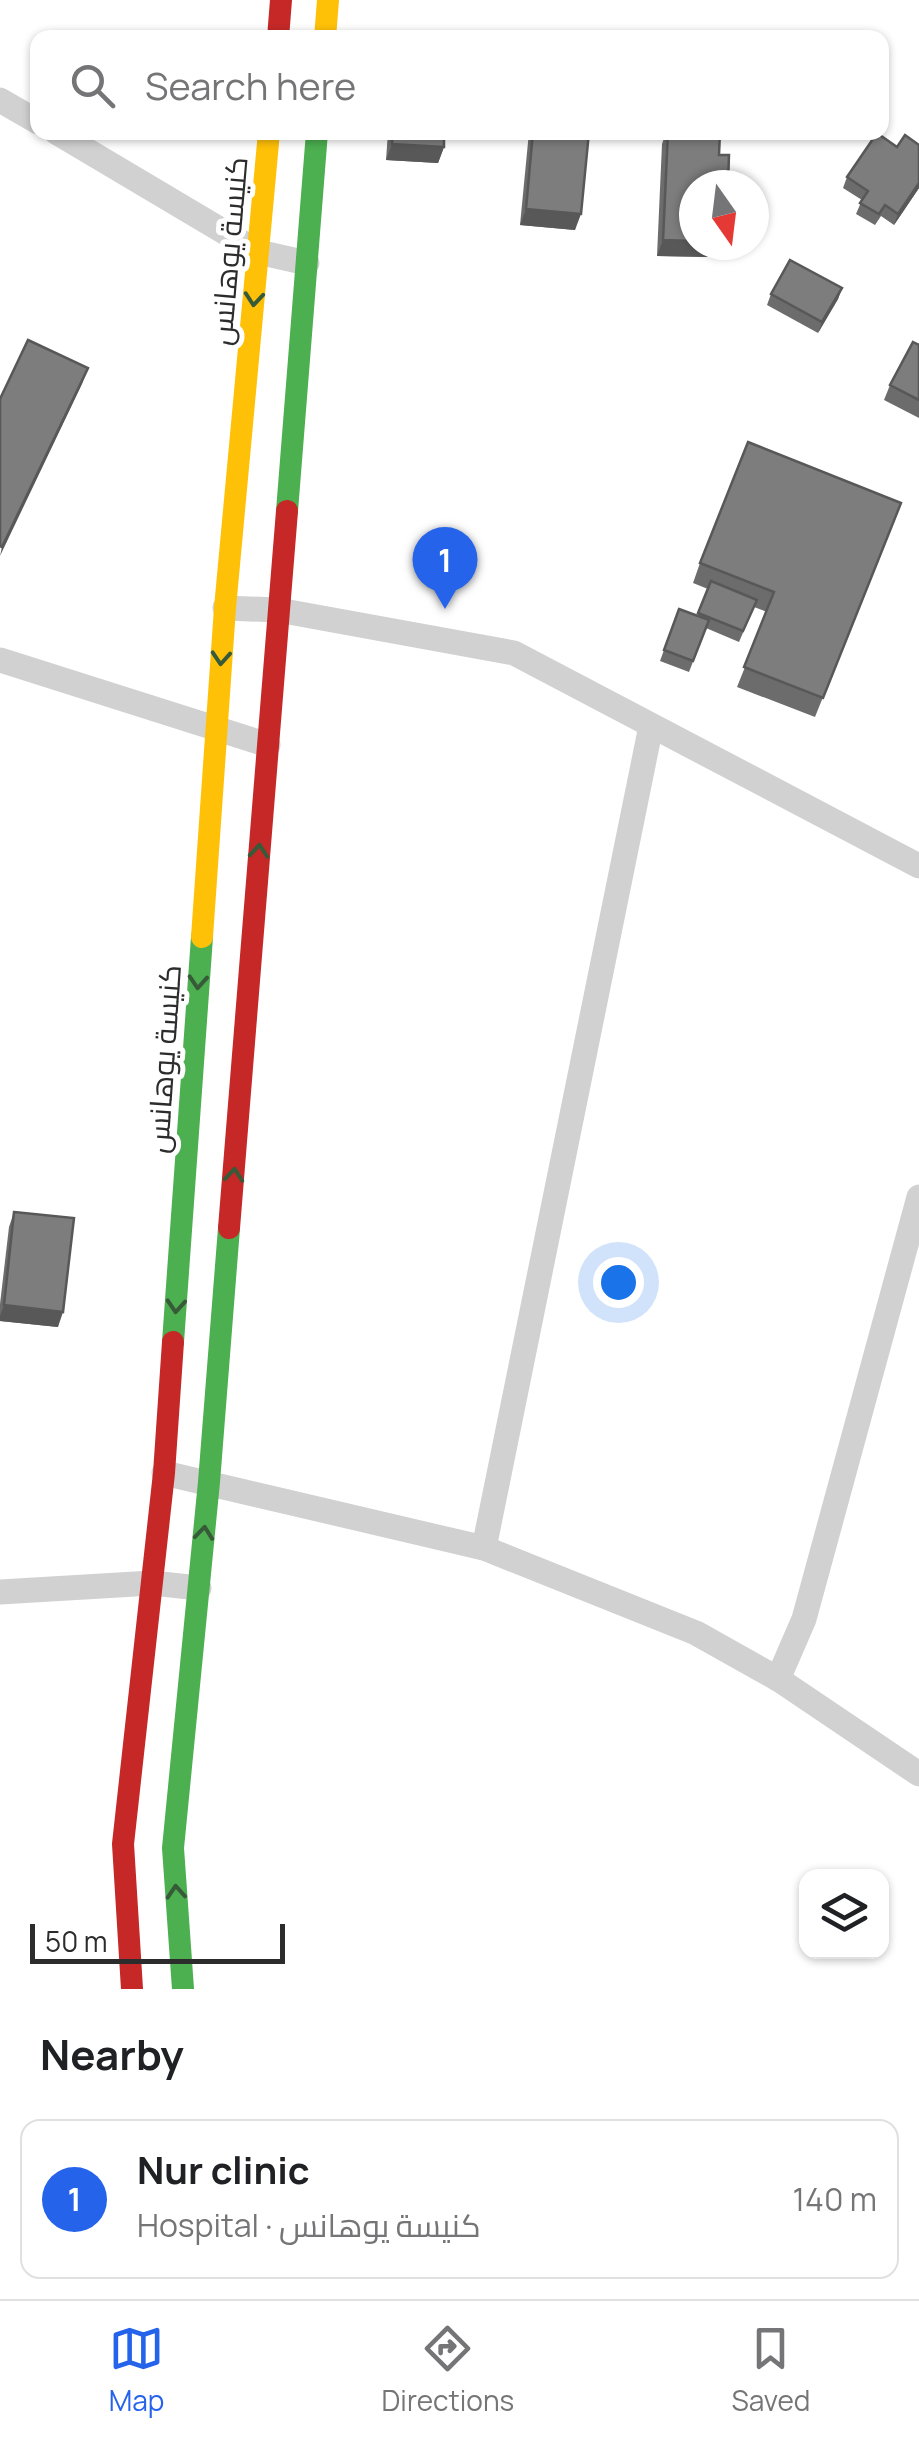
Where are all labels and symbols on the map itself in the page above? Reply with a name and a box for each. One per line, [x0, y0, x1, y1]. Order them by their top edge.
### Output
street label: كنيسة يوهانس [199, 155, 257, 347]
north arrow [679, 170, 769, 260]
one-way arrow [243, 292, 265, 308]
pin: 1 [412, 526, 478, 609]
one-way arrow [211, 650, 232, 666]
one-way arrow [248, 842, 270, 858]
street label: كنيسة يوهانس [136, 963, 190, 1155]
one-way arrow [188, 974, 210, 990]
one-way arrow [222, 1166, 244, 1182]
your location [593, 1257, 644, 1308]
one-way arrow [165, 1299, 187, 1315]
one-way arrow [193, 1525, 214, 1541]
one-way arrow [166, 1883, 187, 1899]
scale bar [30, 1919, 285, 1964]

